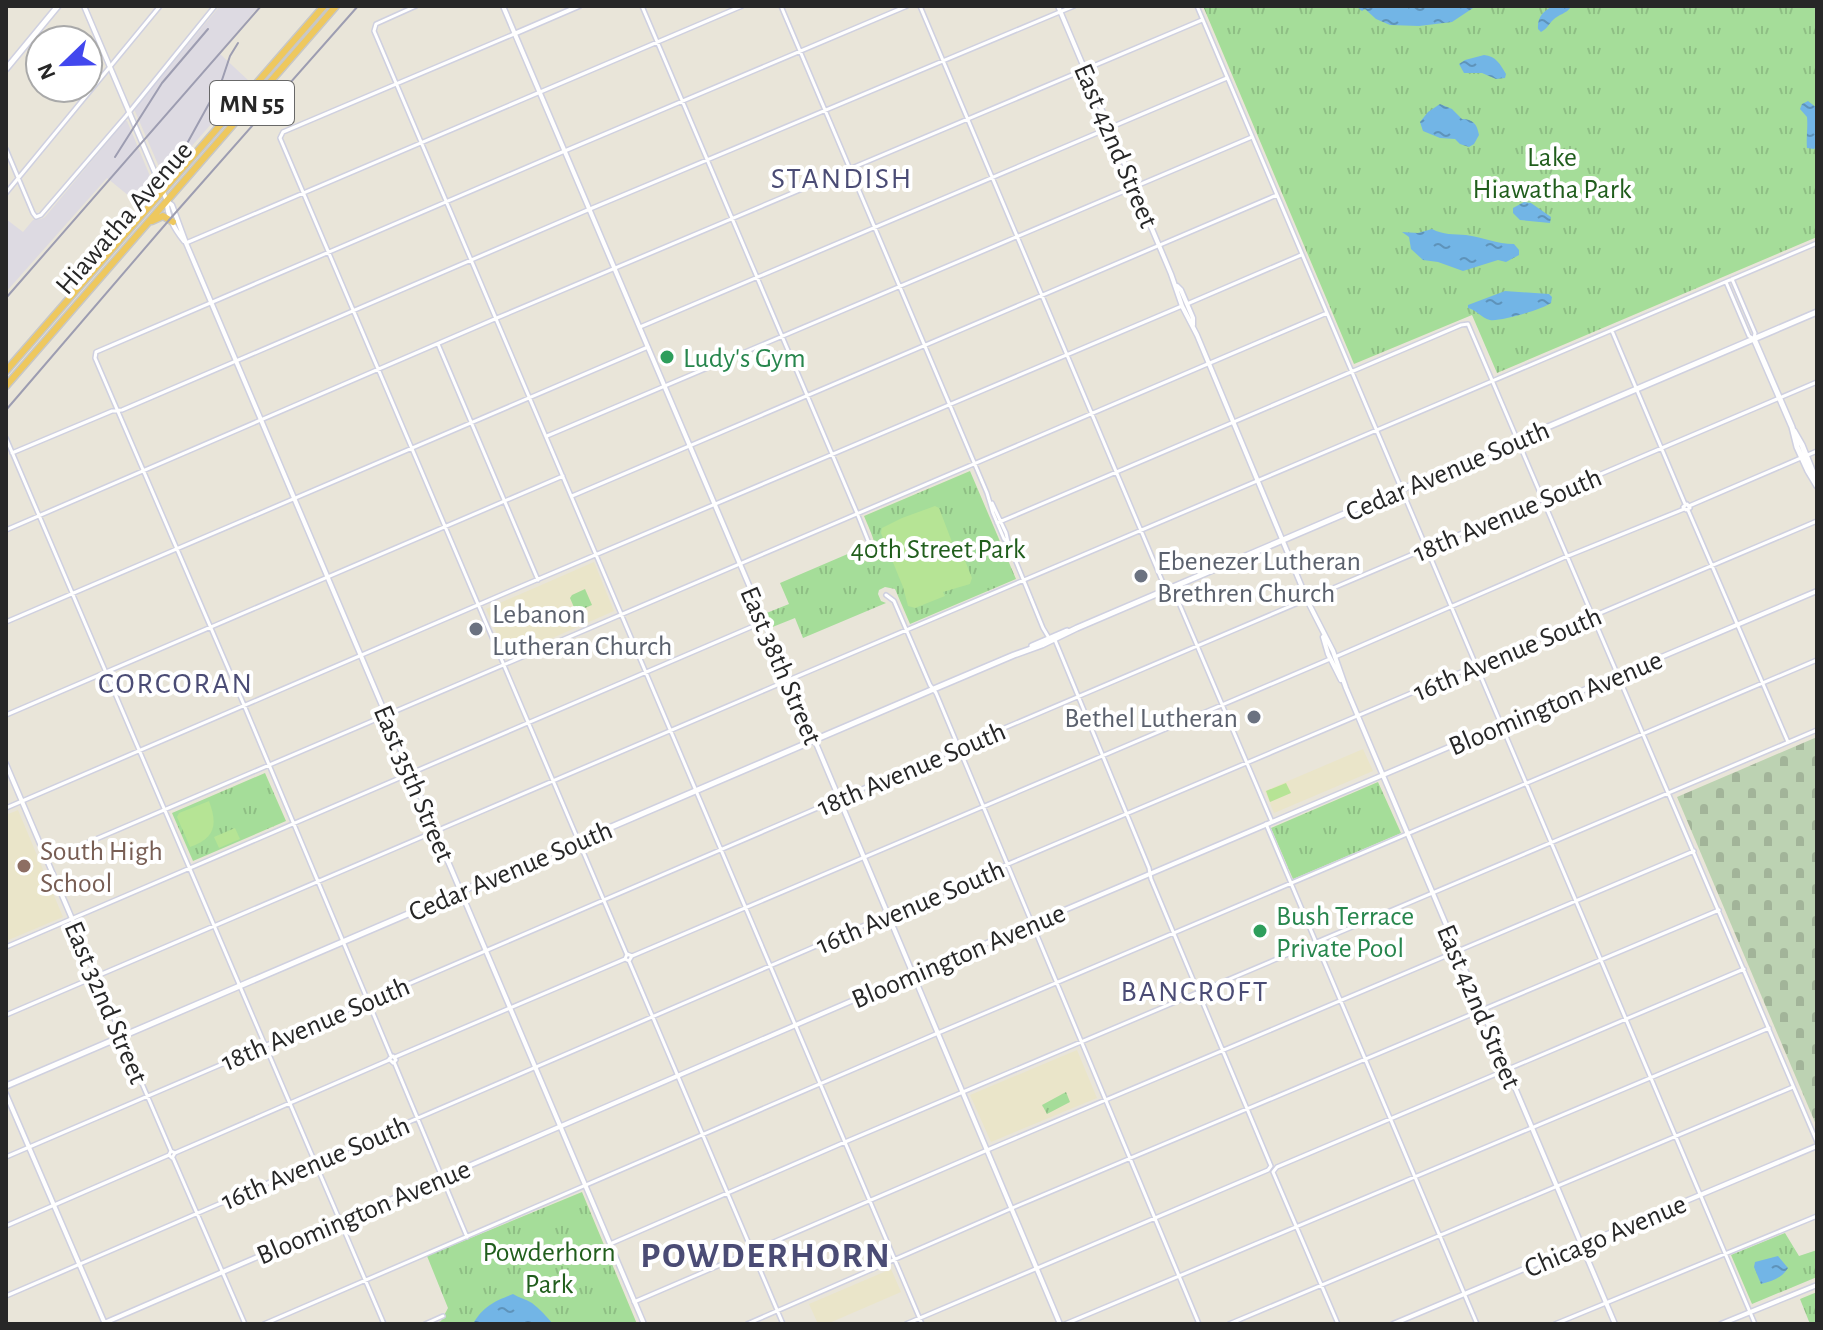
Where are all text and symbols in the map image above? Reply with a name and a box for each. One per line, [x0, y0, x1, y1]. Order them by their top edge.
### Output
north arrow [24, 24, 104, 104]
text: N [33, 60, 60, 83]
street label: East 42nd Street [1068, 60, 1162, 232]
road number: MN 55 [210, 81, 294, 125]
street label: Hiawatha Avenue [51, 136, 198, 300]
park label: Lake Hiawatha Park [1472, 144, 1632, 204]
district label: STANDISH [771, 164, 913, 194]
place label: Ludy's Gym [683, 345, 806, 373]
marker: Ludy's Gym [658, 348, 676, 366]
street label: Cedar Avenue South [1342, 416, 1554, 527]
street label: 18th Avenue South [1410, 464, 1606, 568]
park label: 40th Street Park [850, 536, 1026, 564]
place label: Ebenezer Lutheran Brethren Church [1157, 548, 1361, 608]
marker: Ebenezer Lutheran Brethren Church [1132, 567, 1150, 585]
street label: East 38th Street [734, 583, 826, 749]
place label: Lebanon Lutheran Church [492, 601, 672, 661]
street label: 16th Avenue South [1410, 603, 1606, 707]
marker: Lebanon Lutheran Church [467, 620, 485, 638]
street label: Bloomington Avenue [1445, 646, 1667, 761]
district label: CORCORAN [98, 669, 254, 699]
street label: East 35th Street [368, 701, 459, 866]
place label: Bethel Lutheran [1064, 705, 1238, 733]
marker: Bethel Lutheran [1245, 708, 1263, 726]
street label: 18th Avenue South [814, 718, 1010, 822]
street label: Cedar Avenue South [405, 816, 617, 927]
place label: South High School [40, 838, 163, 898]
street label: 16th Avenue South [813, 856, 1009, 960]
marker: South High School [15, 857, 33, 875]
street label: Bloomington Avenue [848, 899, 1070, 1014]
place label: Bush Terrace Private Pool [1276, 903, 1414, 963]
street label: East 32nd Street [58, 917, 152, 1088]
street label: East 42nd Street [1431, 921, 1525, 1093]
marker: Bush Terrace Private Pool [1251, 922, 1269, 940]
street label: 18th Avenue South [218, 973, 414, 1077]
district label: BANCROFT [1121, 977, 1269, 1007]
street label: 16th Avenue South [218, 1112, 414, 1216]
street label: Bloomington Avenue [253, 1155, 475, 1270]
street label: Chicago Avenue [1521, 1190, 1691, 1284]
district label: POWDERHORN [640, 1238, 892, 1274]
park label: Powderhorn Park [482, 1239, 616, 1299]

